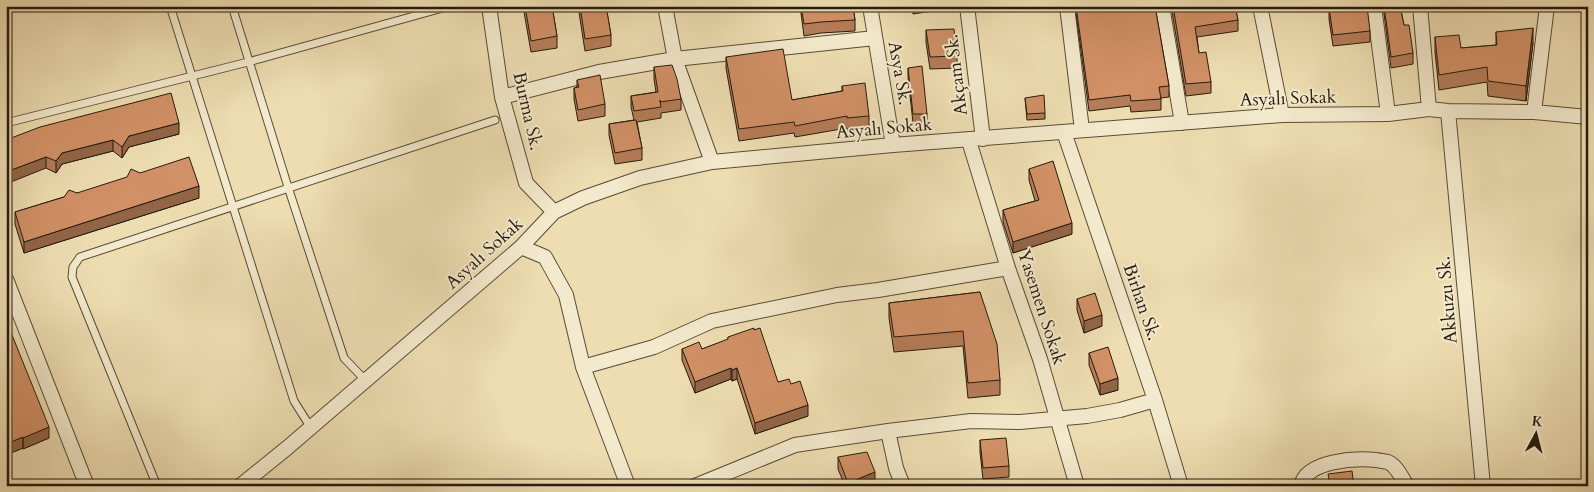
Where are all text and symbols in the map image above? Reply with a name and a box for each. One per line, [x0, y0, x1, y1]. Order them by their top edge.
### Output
street label: Akçam Sk. [939, 33, 974, 117]
street label: Asya Sk. [882, 39, 917, 107]
street label: Burma Sk. [506, 69, 549, 153]
street label: Asyalı Sokak [1239, 84, 1337, 113]
street label: Asyalı Sokak [835, 112, 934, 145]
street label: Asyalı Sokak [440, 212, 529, 295]
street label: Yasemen Sokak [1011, 246, 1072, 368]
street label: Akkuzu Sk. [1431, 255, 1464, 345]
street label: Birhan Sk. [1117, 260, 1166, 344]
north arrow [1512, 410, 1562, 460]
text: K [1531, 411, 1545, 432]

